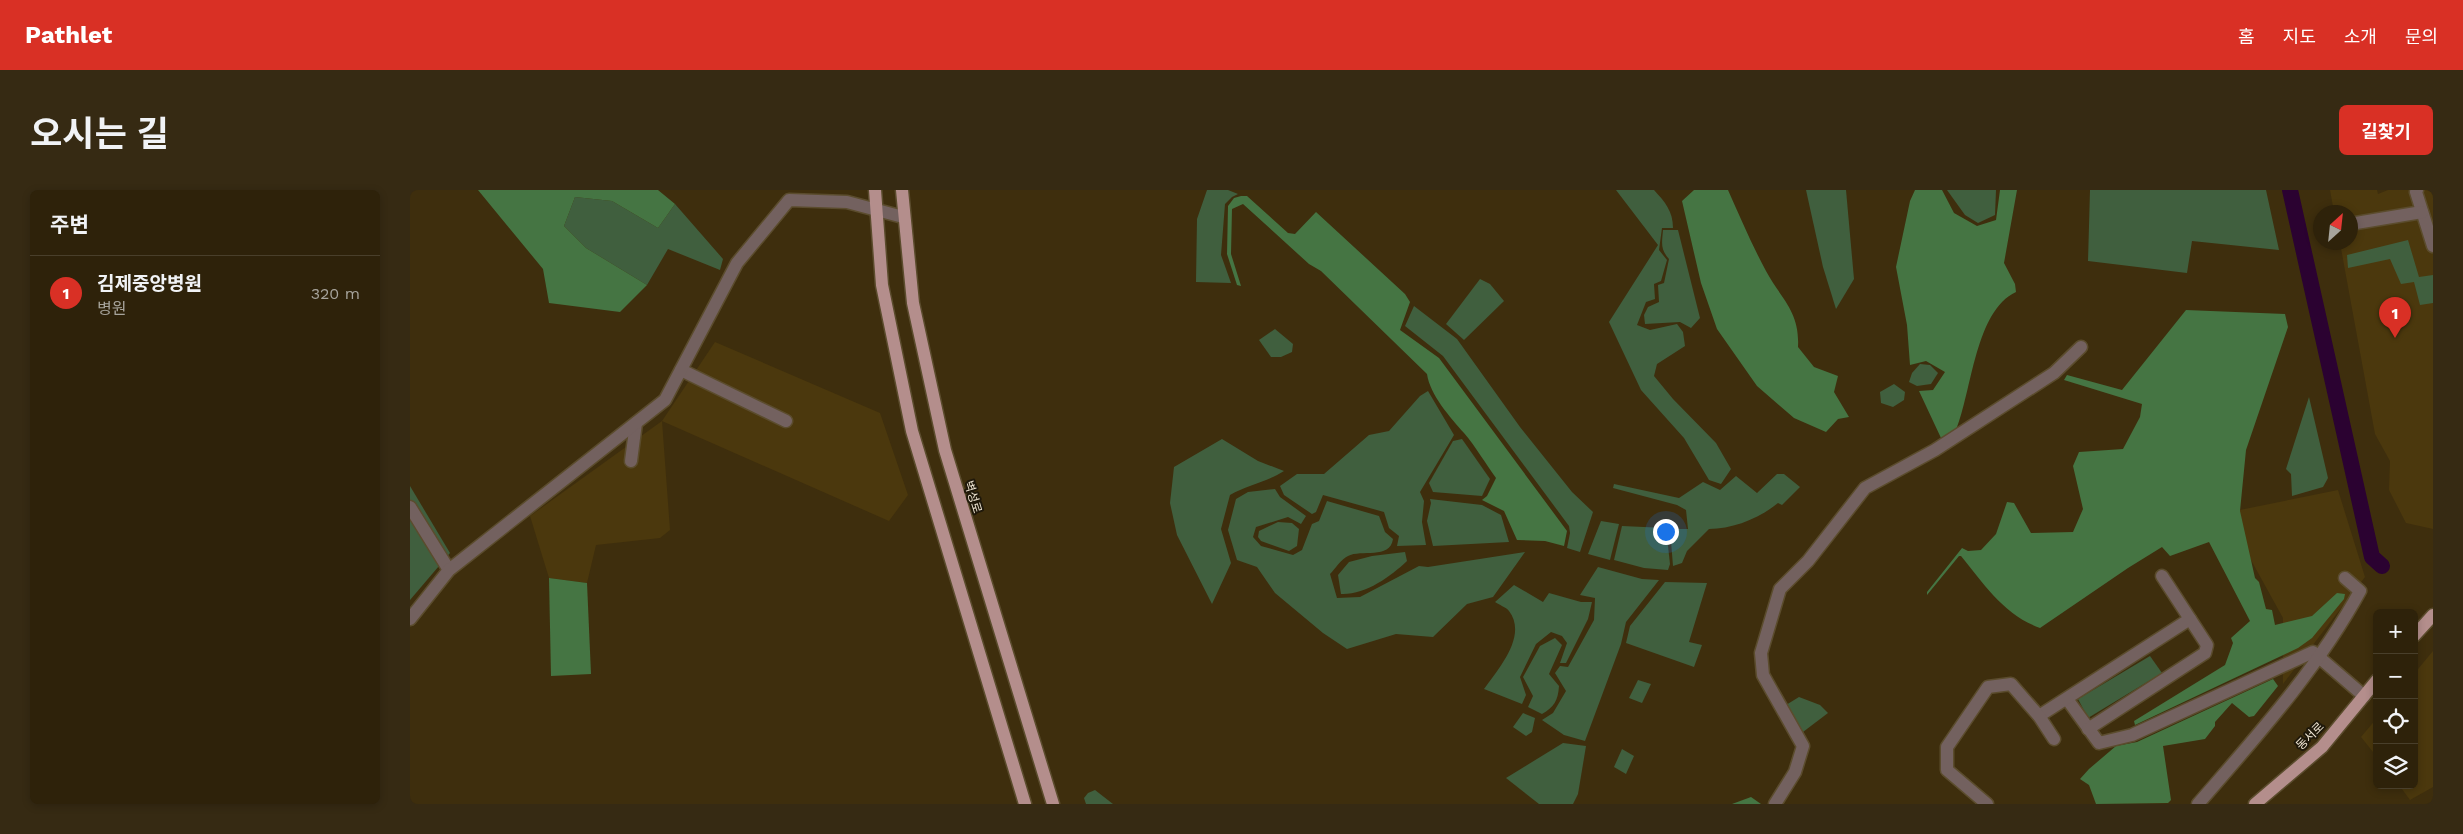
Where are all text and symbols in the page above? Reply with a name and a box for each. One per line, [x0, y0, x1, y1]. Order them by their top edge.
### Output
text: Pathlet [25, 21, 112, 49]
text: 홈 [2238, 26, 2255, 47]
text: 지도 [2283, 26, 2316, 47]
text: 소개 [2344, 26, 2377, 47]
text: 문의 [2405, 26, 2438, 47]
button: 길찾기 [2339, 105, 2433, 155]
text: 오시는 길 [30, 113, 169, 155]
north arrow [2313, 205, 2358, 250]
text: 주변 [50, 212, 89, 237]
text: 김제중앙병원 [97, 272, 202, 295]
text: 1 [63, 284, 69, 303]
text: 320 m [311, 284, 360, 303]
pin: 1 [2379, 297, 2411, 338]
text: 병원 [97, 299, 126, 318]
street label: 벽성로 [961, 479, 985, 515]
your location [1653, 519, 1679, 545]
map controls [2373, 609, 2418, 789]
button: + [2373, 609, 2418, 654]
button: − [2373, 654, 2418, 699]
button: locate [2373, 699, 2418, 744]
street label: 동서로 [2293, 719, 2327, 753]
button: layers [2373, 744, 2418, 789]

